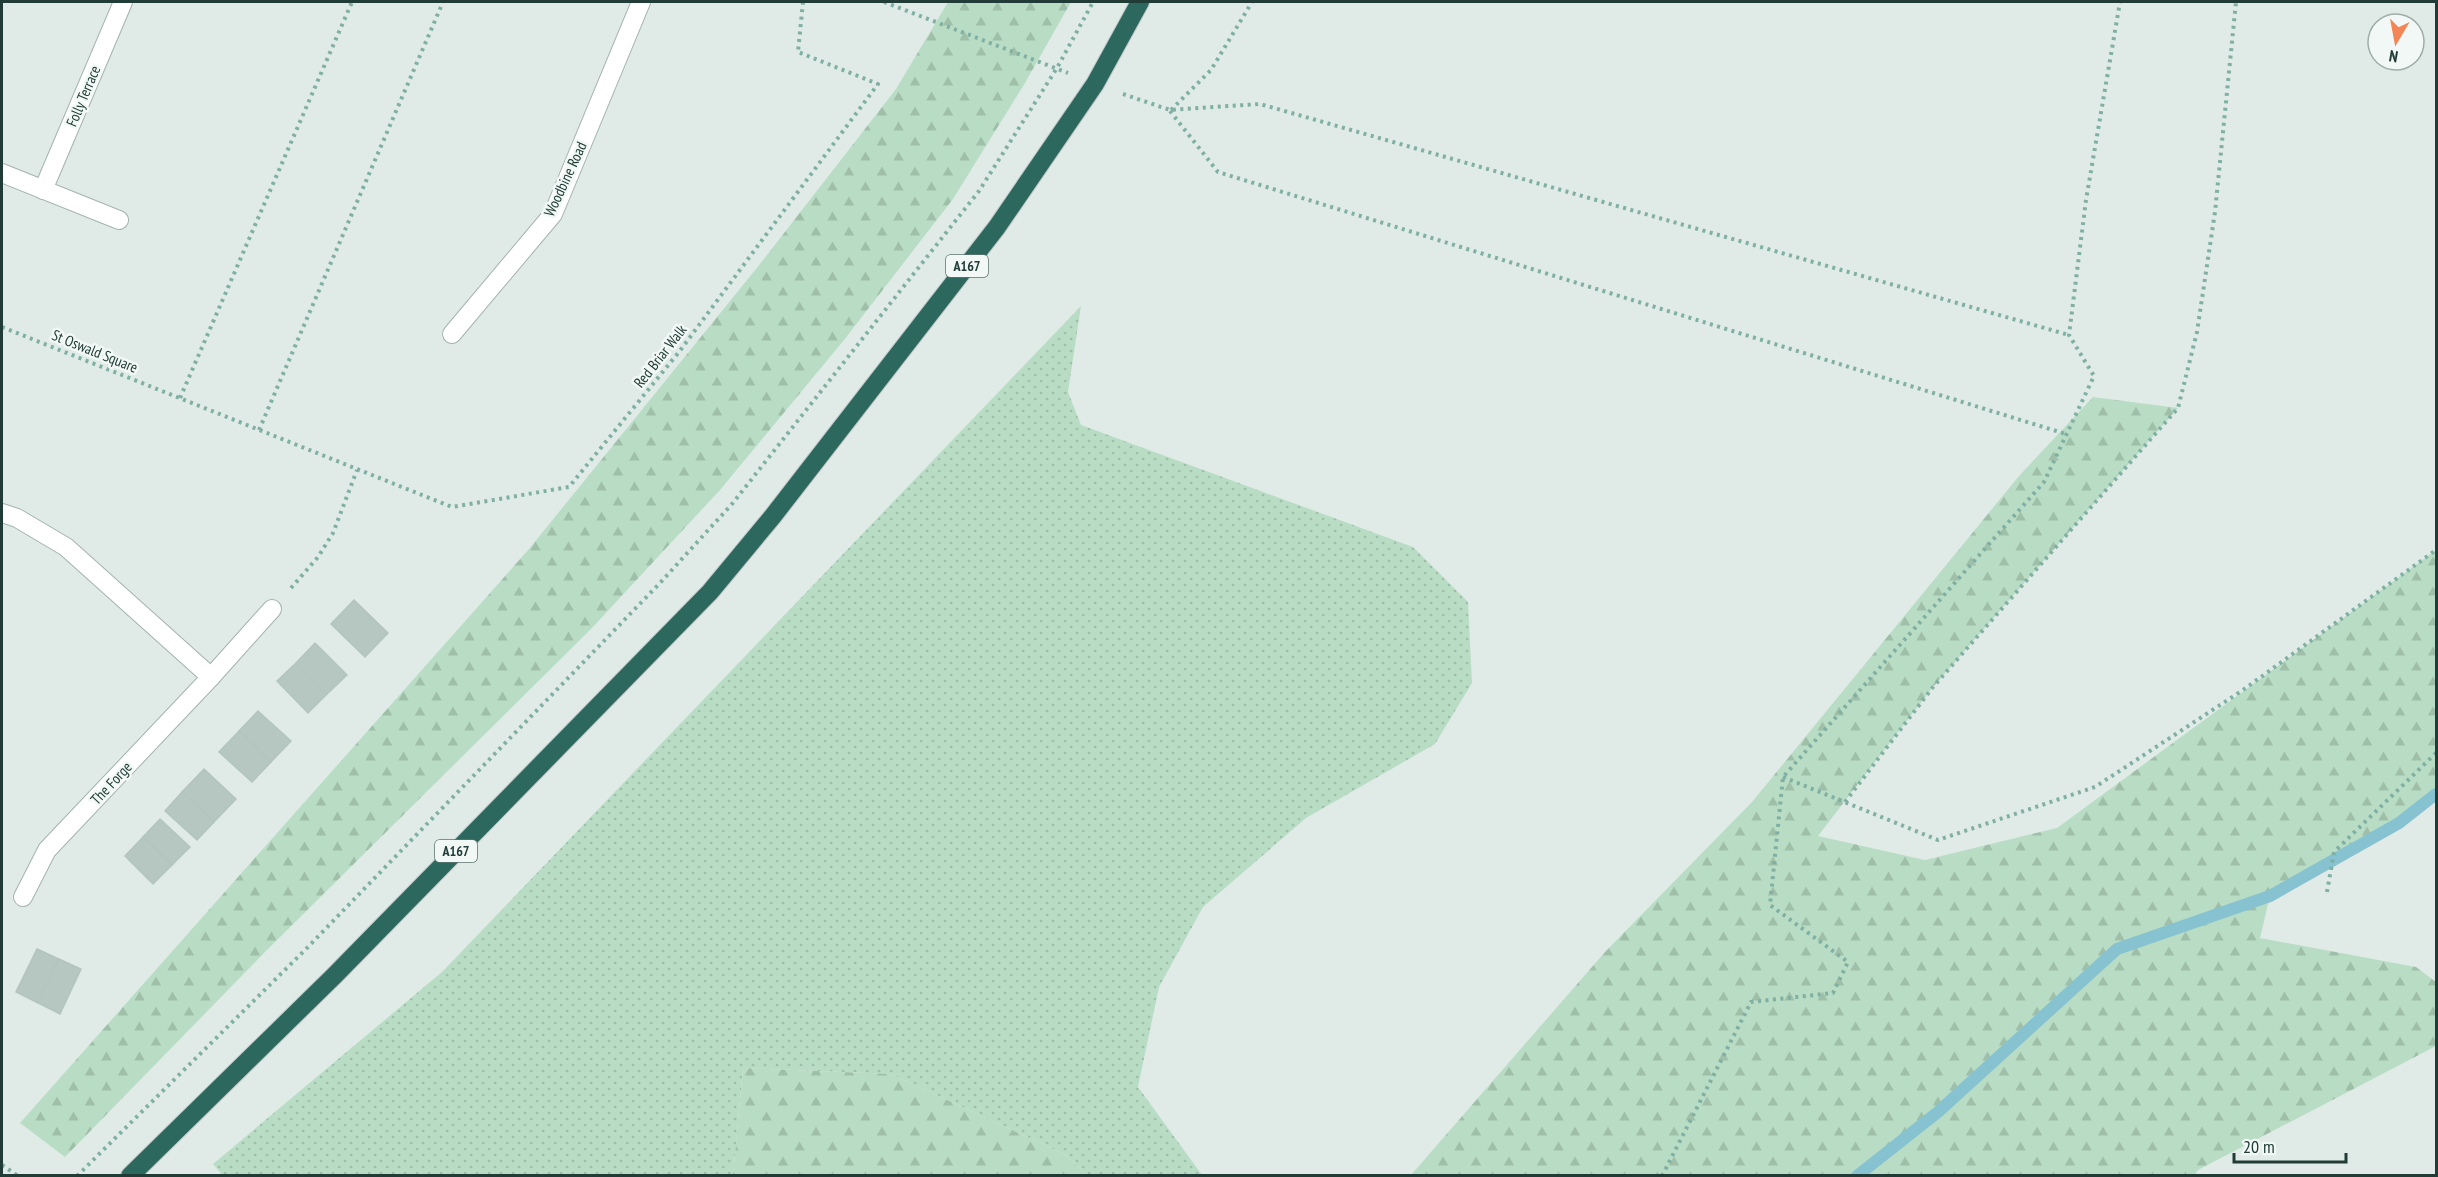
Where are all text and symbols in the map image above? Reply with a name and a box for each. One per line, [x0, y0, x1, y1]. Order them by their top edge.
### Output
north arrow [2366, 12, 2426, 72]
text: N [2387, 46, 2399, 67]
street label: Folly Terrace [62, 63, 104, 129]
street label: Woodbine Road [539, 139, 591, 219]
road number: A167 [946, 255, 988, 277]
street label: Red Briar Walk [629, 321, 691, 391]
street label: St Oswald Square [49, 325, 141, 377]
street label: The Forge [86, 757, 136, 809]
road number: A167 [435, 840, 477, 862]
scale bar [2234, 1126, 2346, 1164]
text: 20 m [2243, 1135, 2275, 1158]

